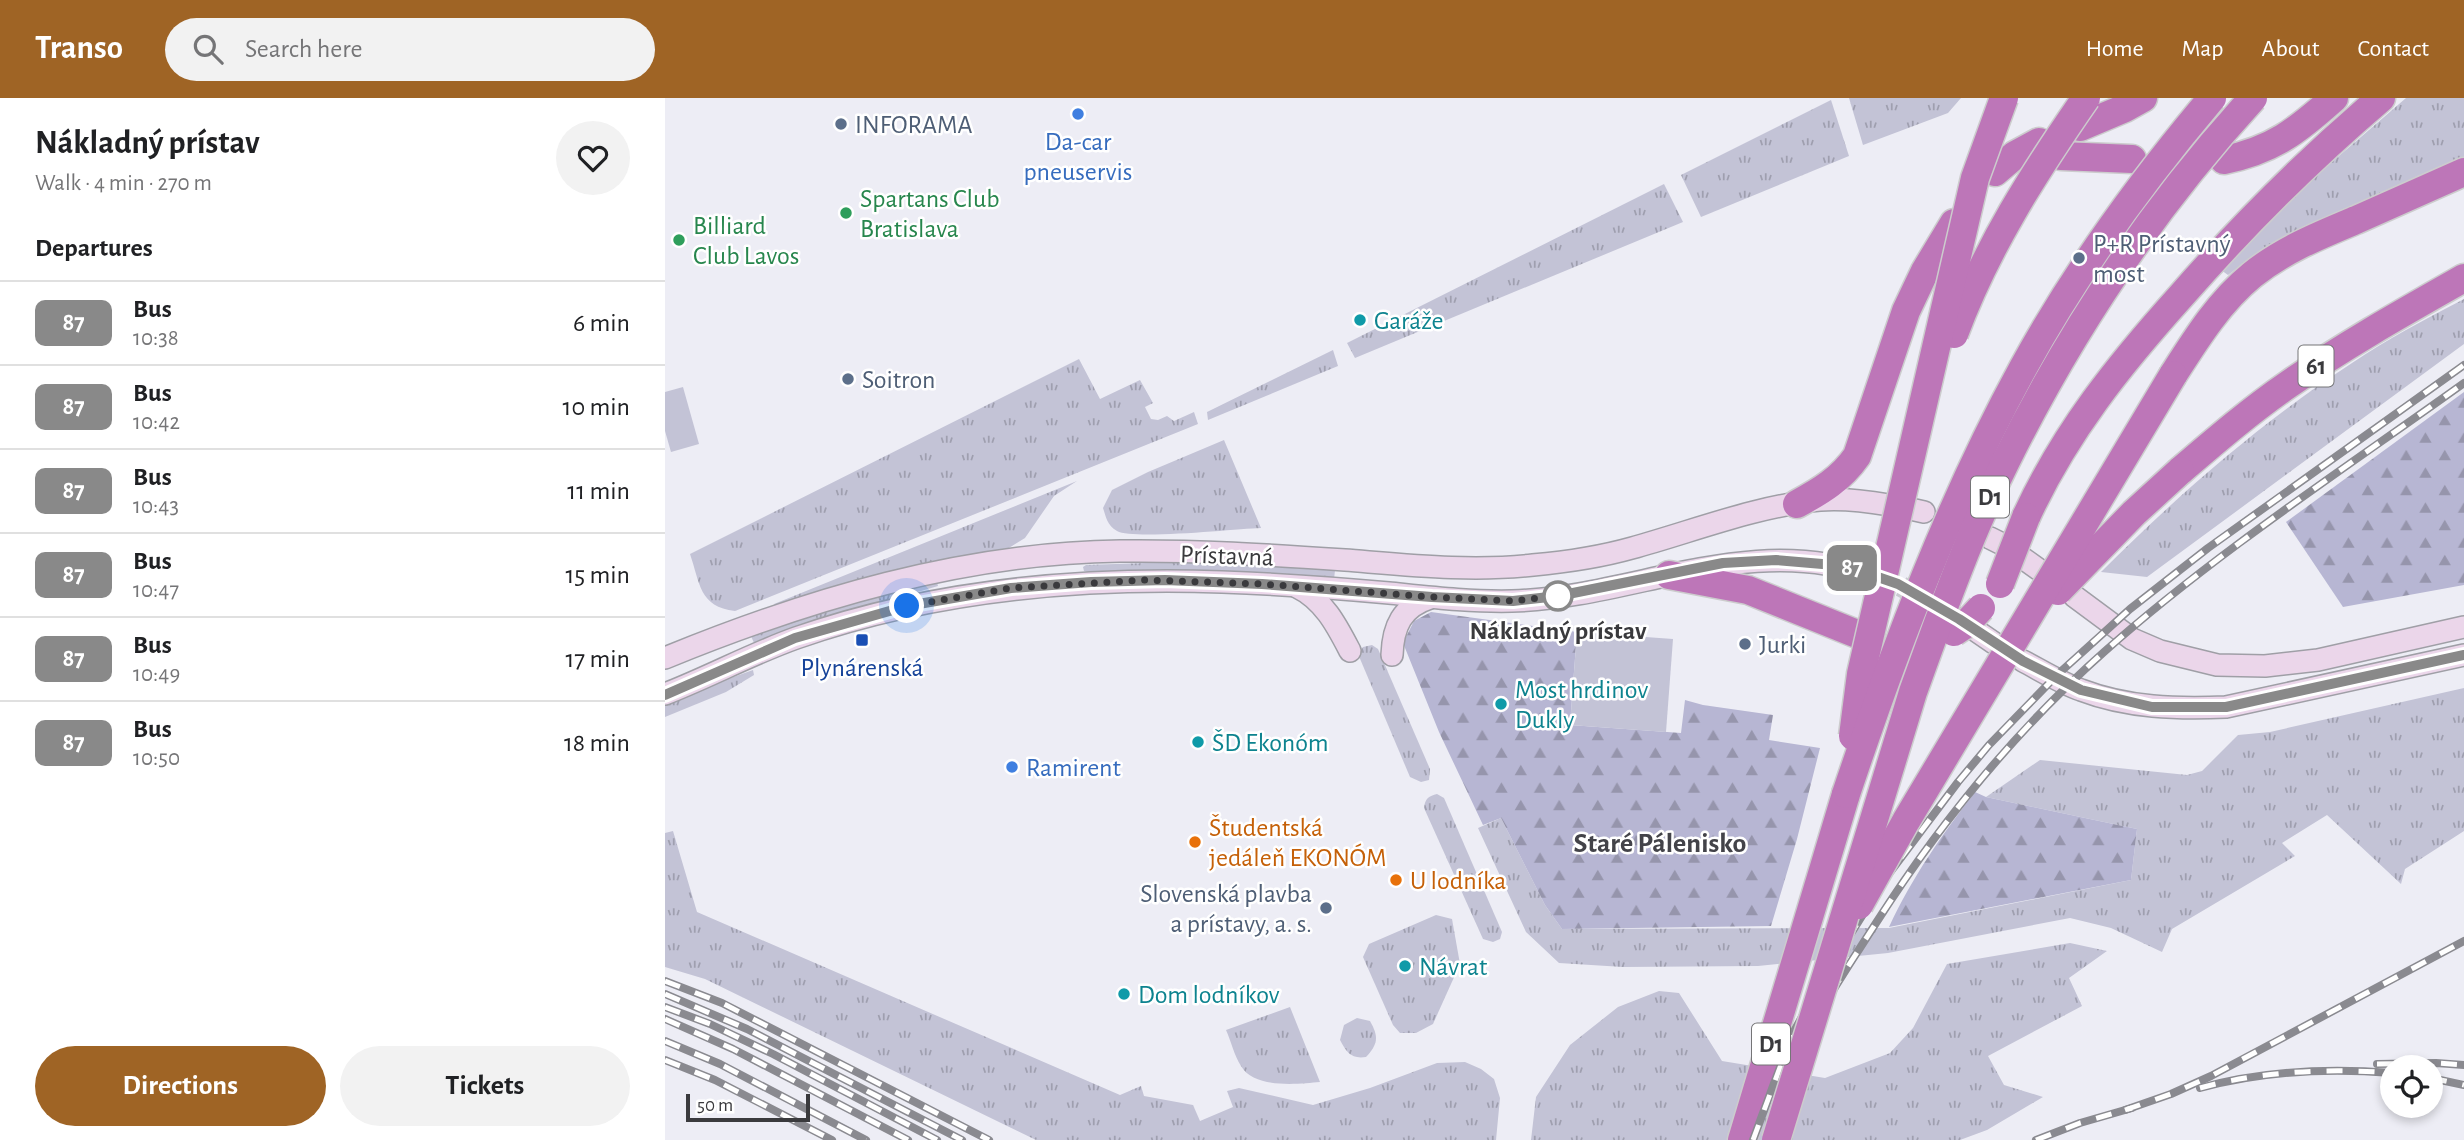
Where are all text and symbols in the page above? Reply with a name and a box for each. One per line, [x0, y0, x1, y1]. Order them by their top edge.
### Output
search box [165, 18, 655, 81]
icon: search [189, 30, 227, 68]
text: Transo [35, 32, 123, 65]
text: Search here [245, 36, 363, 62]
text: Home [2086, 37, 2144, 61]
text: Map [2182, 37, 2224, 61]
text: About [2262, 37, 2319, 61]
text: Contact [2357, 37, 2429, 61]
marker: Da-car pneuservis [1070, 106, 1086, 122]
place label: INFORAMA [855, 112, 973, 138]
marker: INFORAMA [833, 116, 849, 132]
button: heart [556, 121, 630, 195]
text: Nákladný prístav [35, 127, 260, 160]
place label: Da-car pneuservis [1024, 129, 1132, 185]
text: Walk · 4 min · 270 m [35, 172, 212, 195]
place label: Spartans Club Bratislava [860, 186, 1000, 242]
marker: Spartans Club Bratislava [838, 205, 854, 221]
place label: Billiard Club Lavos [693, 213, 799, 269]
place label: P+R Prístavný most [2093, 231, 2231, 287]
marker: Billiard Club Lavos [671, 232, 687, 248]
text: Departures [35, 235, 153, 261]
marker: P+R Prístavný most [2071, 250, 2087, 266]
text: Bus [133, 296, 172, 322]
place label: Garáže [1374, 308, 1444, 334]
text: 6 min [573, 310, 630, 336]
text: 87 [62, 311, 85, 335]
marker: Garáže [1352, 312, 1368, 328]
text: 10:38 [133, 327, 179, 350]
road number: 61 [2299, 345, 2333, 386]
place label: Soitron [862, 367, 935, 393]
marker: Soitron [840, 371, 856, 387]
text: Bus [133, 380, 172, 406]
text: 10 min [563, 394, 630, 420]
text: 87 [62, 395, 85, 419]
text: 10:42 [133, 411, 180, 434]
text: Bus [133, 464, 172, 490]
road number: D1 [1971, 476, 2009, 518]
text: 11 min [567, 478, 630, 504]
text: 87 [62, 479, 85, 503]
text: 10:43 [133, 495, 179, 518]
street label: Prístavná [1180, 541, 1274, 571]
line badge: 87 [1821, 545, 1883, 591]
text: Bus [133, 548, 172, 574]
text: 87 [1841, 556, 1863, 580]
text: 15 min [565, 562, 630, 588]
text: 87 [62, 563, 85, 587]
text: 10:47 [133, 579, 179, 602]
marker: Nákladný prístav [1543, 581, 1573, 611]
your location [889, 588, 924, 623]
place label: Nákladný prístav [1469, 618, 1647, 644]
text: Bus [133, 632, 172, 658]
marker: Plynárenská [854, 632, 870, 648]
place label: Jurki [1759, 632, 1806, 658]
marker: Jurki [1737, 636, 1753, 652]
text: 17 min [565, 646, 630, 672]
text: 87 [62, 647, 85, 671]
place label: Plynárenská [801, 655, 923, 681]
text: 10:49 [133, 663, 180, 686]
place label: Most hrdinov Dukly [1515, 677, 1648, 733]
marker: Most hrdinov Dukly [1493, 696, 1509, 712]
text: Bus [133, 716, 172, 742]
place label: ŠD Ekonóm [1212, 729, 1329, 756]
text: 18 min [564, 730, 630, 756]
text: 87 [62, 731, 85, 755]
marker: ŠD Ekonóm [1190, 734, 1206, 750]
text: 10:50 [133, 747, 180, 770]
place label: Ramirent [1026, 755, 1121, 781]
marker: Ramirent [1004, 759, 1020, 775]
place label: Študentská jedáleň EKONÓM [1209, 814, 1387, 871]
district label: Staré Pálenisko [1574, 830, 1746, 858]
marker: Študentská jedáleň EKONÓM [1187, 834, 1203, 850]
place label: U lodníka [1410, 868, 1506, 894]
marker: U lodníka [1388, 872, 1404, 888]
place label: Slovenská plavba a prístavy, a. s. [1140, 881, 1312, 937]
marker: Slovenská plavba a prístavy, a. s. [1318, 900, 1334, 916]
place label: Návrat [1419, 954, 1487, 980]
marker: Návrat [1397, 958, 1413, 974]
place label: Dom lodníkov [1138, 982, 1280, 1008]
marker: Dom lodníkov [1116, 986, 1132, 1002]
road number: D1 [1752, 1024, 1790, 1064]
button: Directions [35, 1046, 326, 1126]
button: Tickets [340, 1046, 630, 1126]
map controls [2380, 1055, 2443, 1118]
button: locate [2380, 1055, 2443, 1118]
scale bar [686, 1091, 810, 1123]
text: 50 m [697, 1096, 733, 1115]

